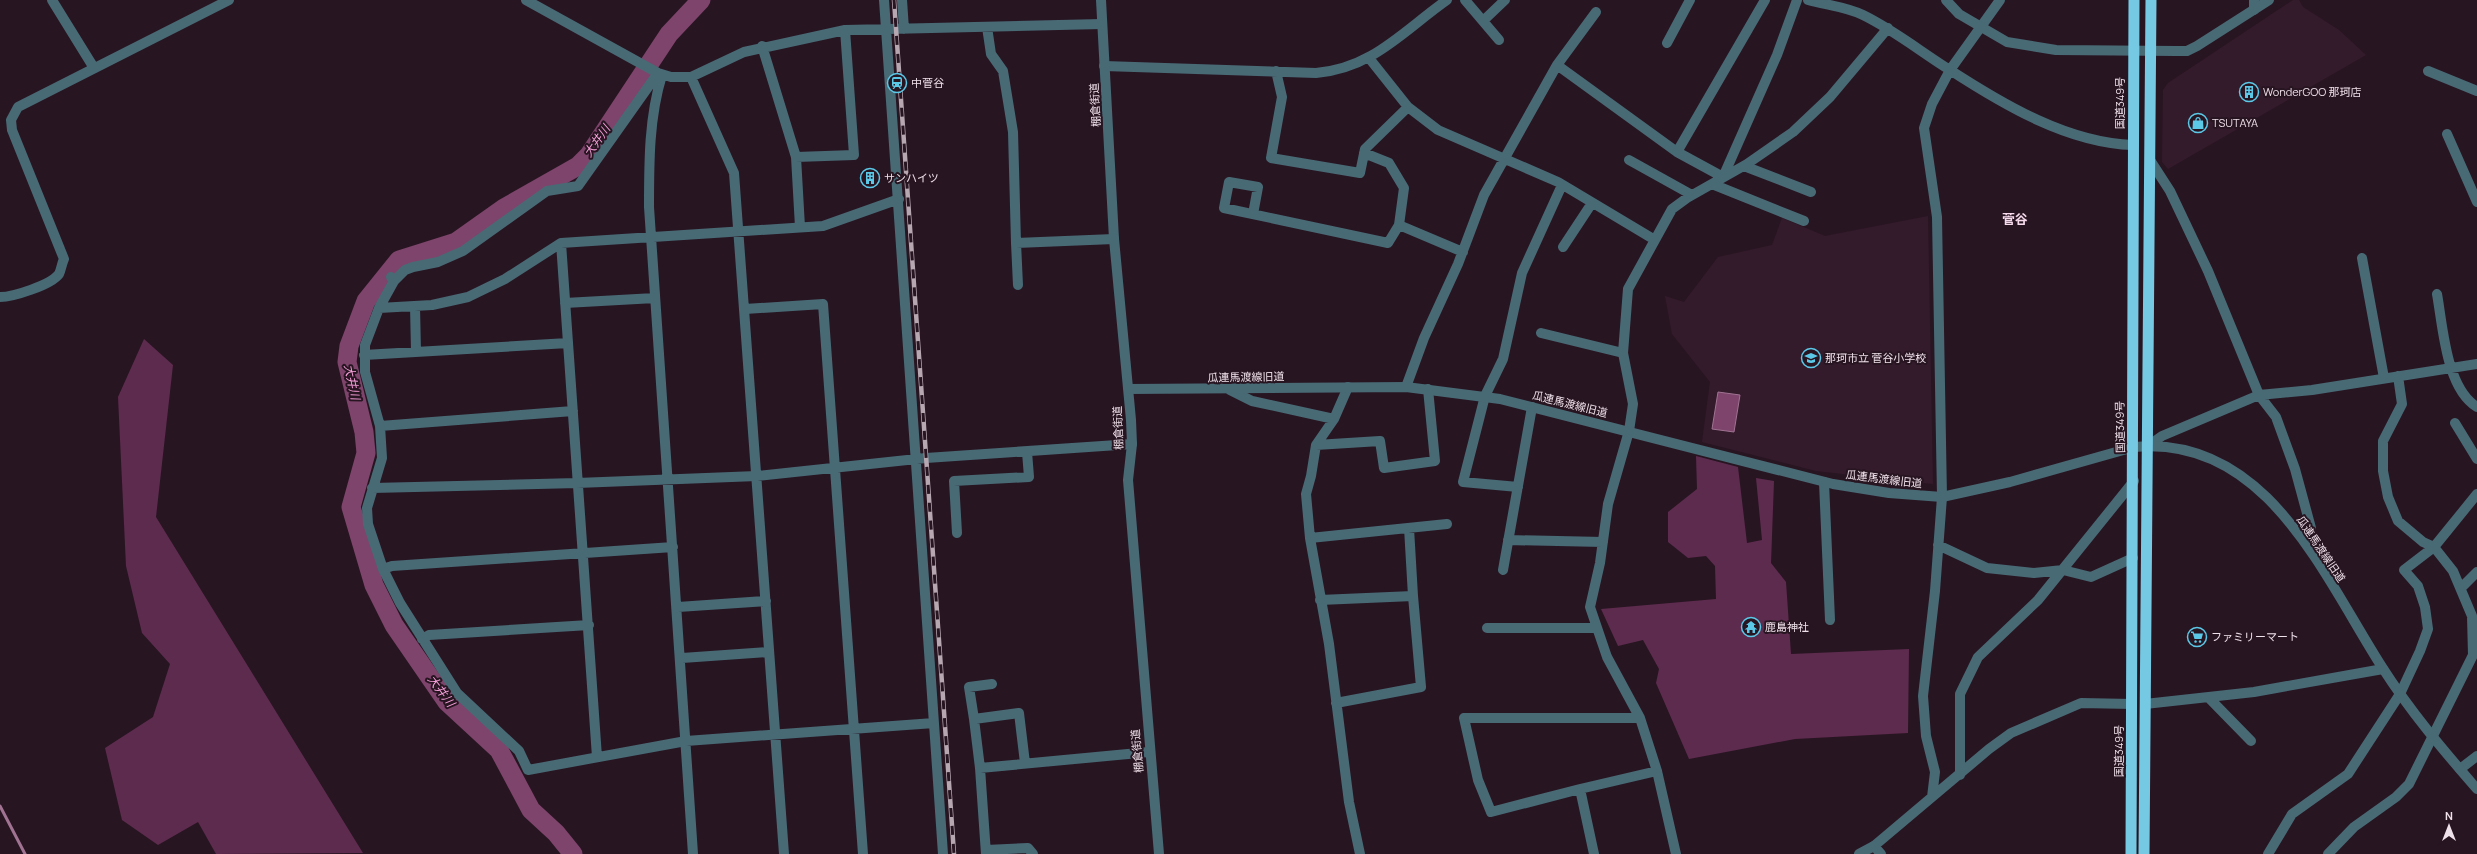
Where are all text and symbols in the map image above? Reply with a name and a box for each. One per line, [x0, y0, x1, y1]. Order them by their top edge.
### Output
station icon: 中菅谷 [886, 72, 908, 94]
place label: 中菅谷 [911, 75, 944, 90]
street label: 国道349号 [2112, 77, 2127, 129]
building icon: WonderGOO 那珂店 [2238, 81, 2260, 103]
street label: 棚倉街道 [1086, 83, 1103, 127]
place label: WonderGOO 那珂店 [2263, 84, 2361, 99]
shop icon: TSUTAYA [2187, 112, 2209, 134]
place label: TSUTAYA [2212, 115, 2258, 130]
water label: 大井川 [579, 119, 615, 160]
building icon: サンハイツ [859, 167, 881, 189]
place label: サンハイツ [884, 170, 939, 185]
district label: 菅谷 [2002, 210, 2028, 228]
school or university icon: 那珂市立 菅谷小学校 [1800, 347, 1822, 369]
place label: 那珂市立 菅谷小学校 [1825, 350, 1926, 365]
water label: 大井川 [340, 363, 365, 403]
street label: 瓜連馬渡線旧道 [1207, 368, 1285, 385]
street label: 瓜連馬渡線旧道 [1531, 387, 1609, 420]
street label: 国道349号 [2112, 401, 2127, 453]
street label: 棚倉街道 [1109, 406, 1126, 450]
street label: 瓜連馬渡線旧道 [1845, 466, 1923, 491]
street label: 瓜連馬渡線旧道 [2294, 513, 2349, 585]
temple icon: 鹿島神社 [1740, 616, 1762, 638]
place label: 鹿島神社 [1765, 619, 1809, 634]
supermarket icon: ファミリーマート [2186, 626, 2208, 648]
place label: ファミリーマート [2211, 629, 2299, 644]
water label: 大井川 [424, 671, 460, 712]
street label: 国道349号 [2111, 725, 2126, 777]
street label: 棚倉街道 [1127, 728, 1146, 774]
north arrow [2429, 806, 2469, 846]
text: N [2445, 808, 2453, 823]

